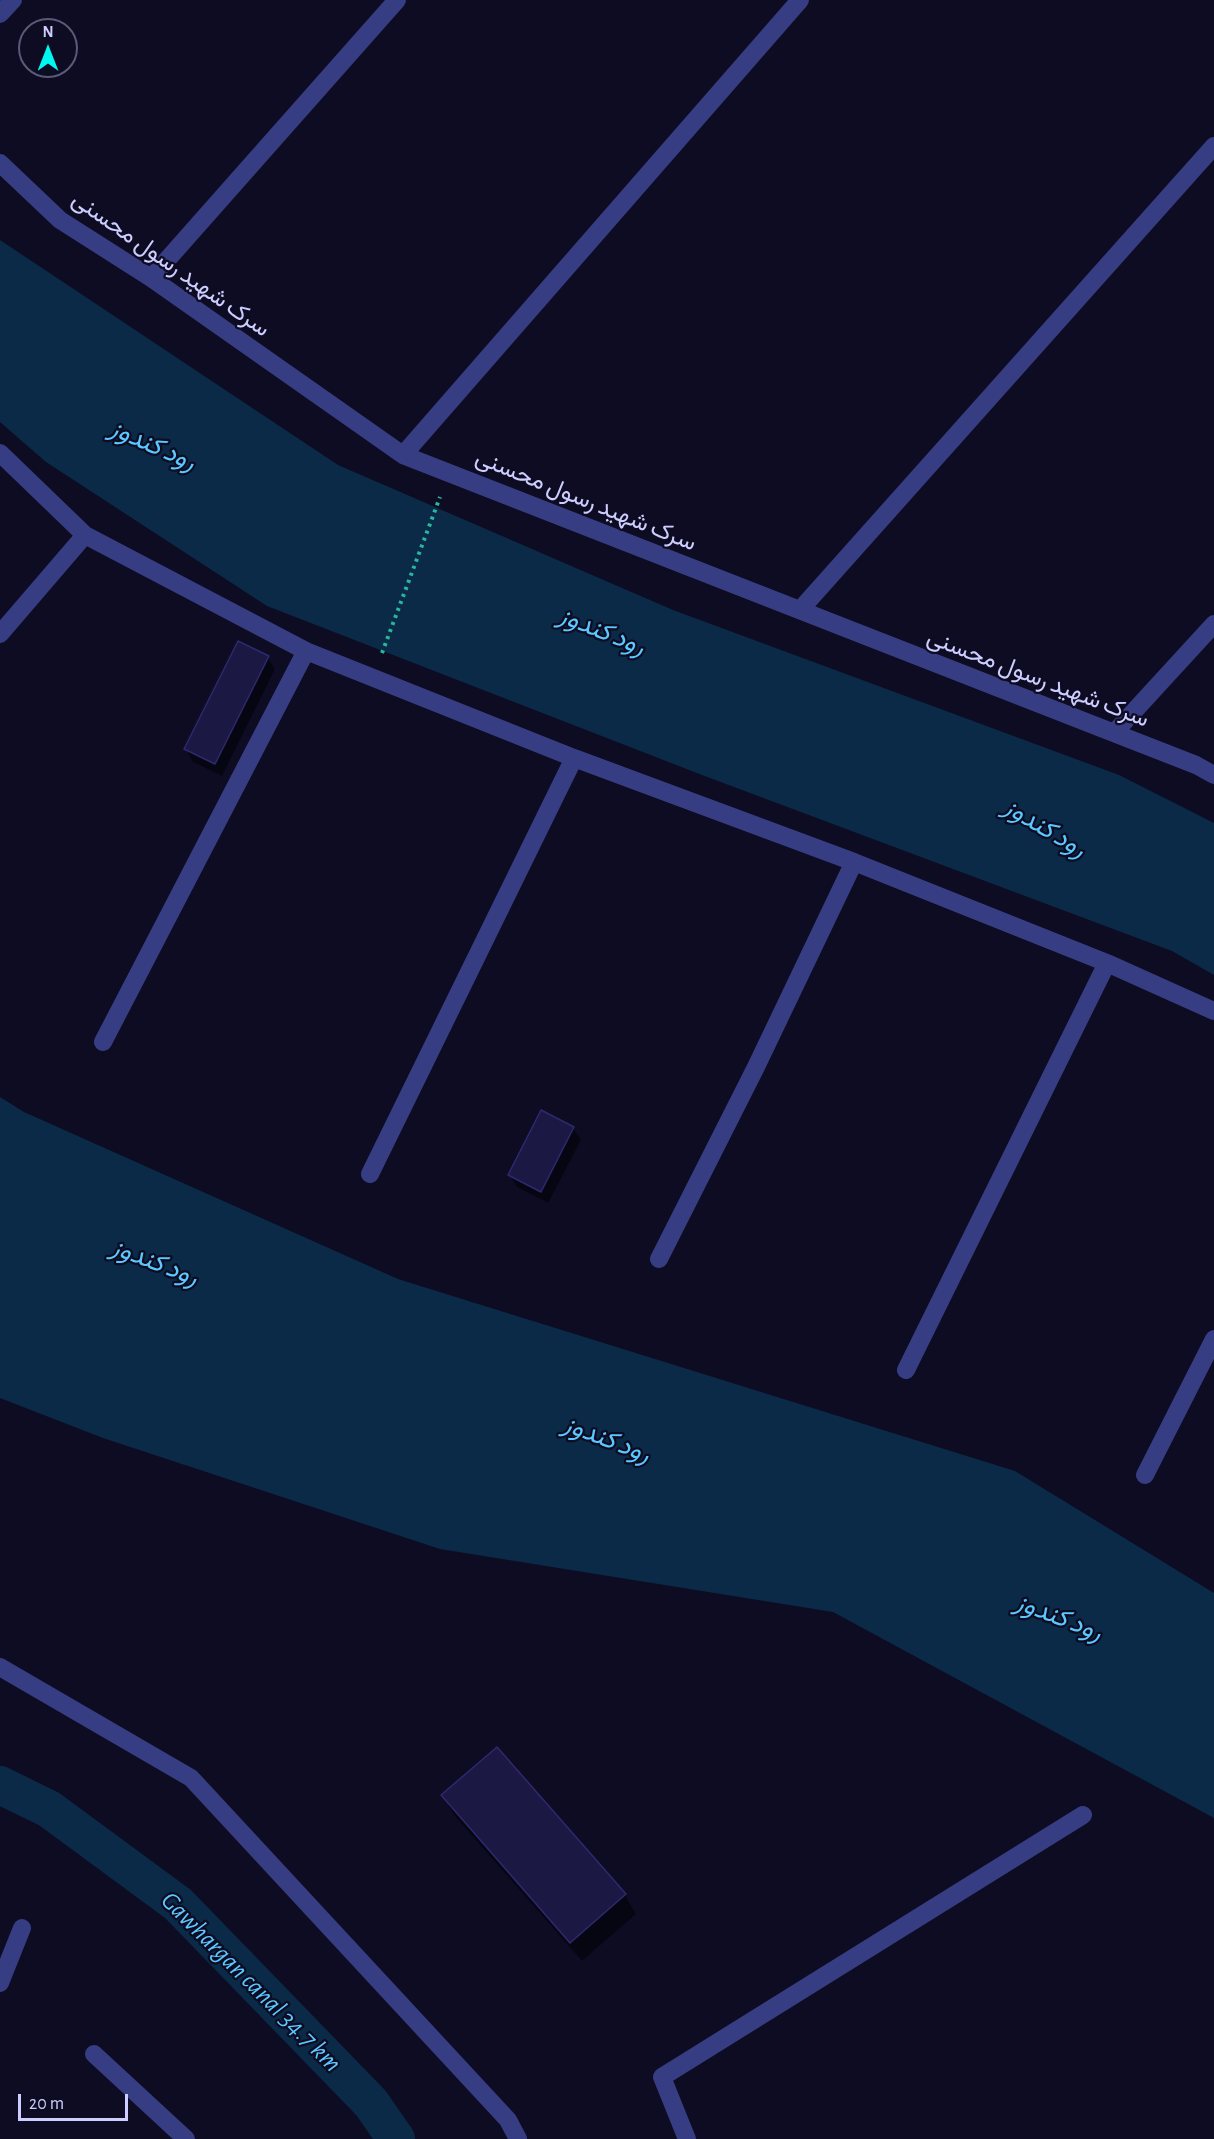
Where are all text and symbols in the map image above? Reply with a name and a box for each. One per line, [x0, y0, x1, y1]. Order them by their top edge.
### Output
north arrow [18, 18, 78, 78]
text: N [42, 24, 54, 40]
street label: سرک شهید رسول محسنی [66, 185, 276, 343]
water label: رود کندوز [105, 412, 201, 478]
street label: سرک شهید رسول محسنی [471, 443, 701, 557]
water label: رود کندوز [554, 600, 650, 662]
street label: سرک شهید رسول محسنی [923, 622, 1153, 734]
water label: رود کندوز [998, 791, 1092, 865]
water label: رود کندوز [107, 1231, 203, 1293]
water label: رود کندوز [559, 1408, 655, 1470]
water label: رود کندوز [1011, 1586, 1107, 1648]
water label: Gawhargan canal 34.7 km [154, 1885, 348, 2079]
scale bar [21, 2082, 130, 2120]
text: 20 m [29, 2095, 64, 2113]

